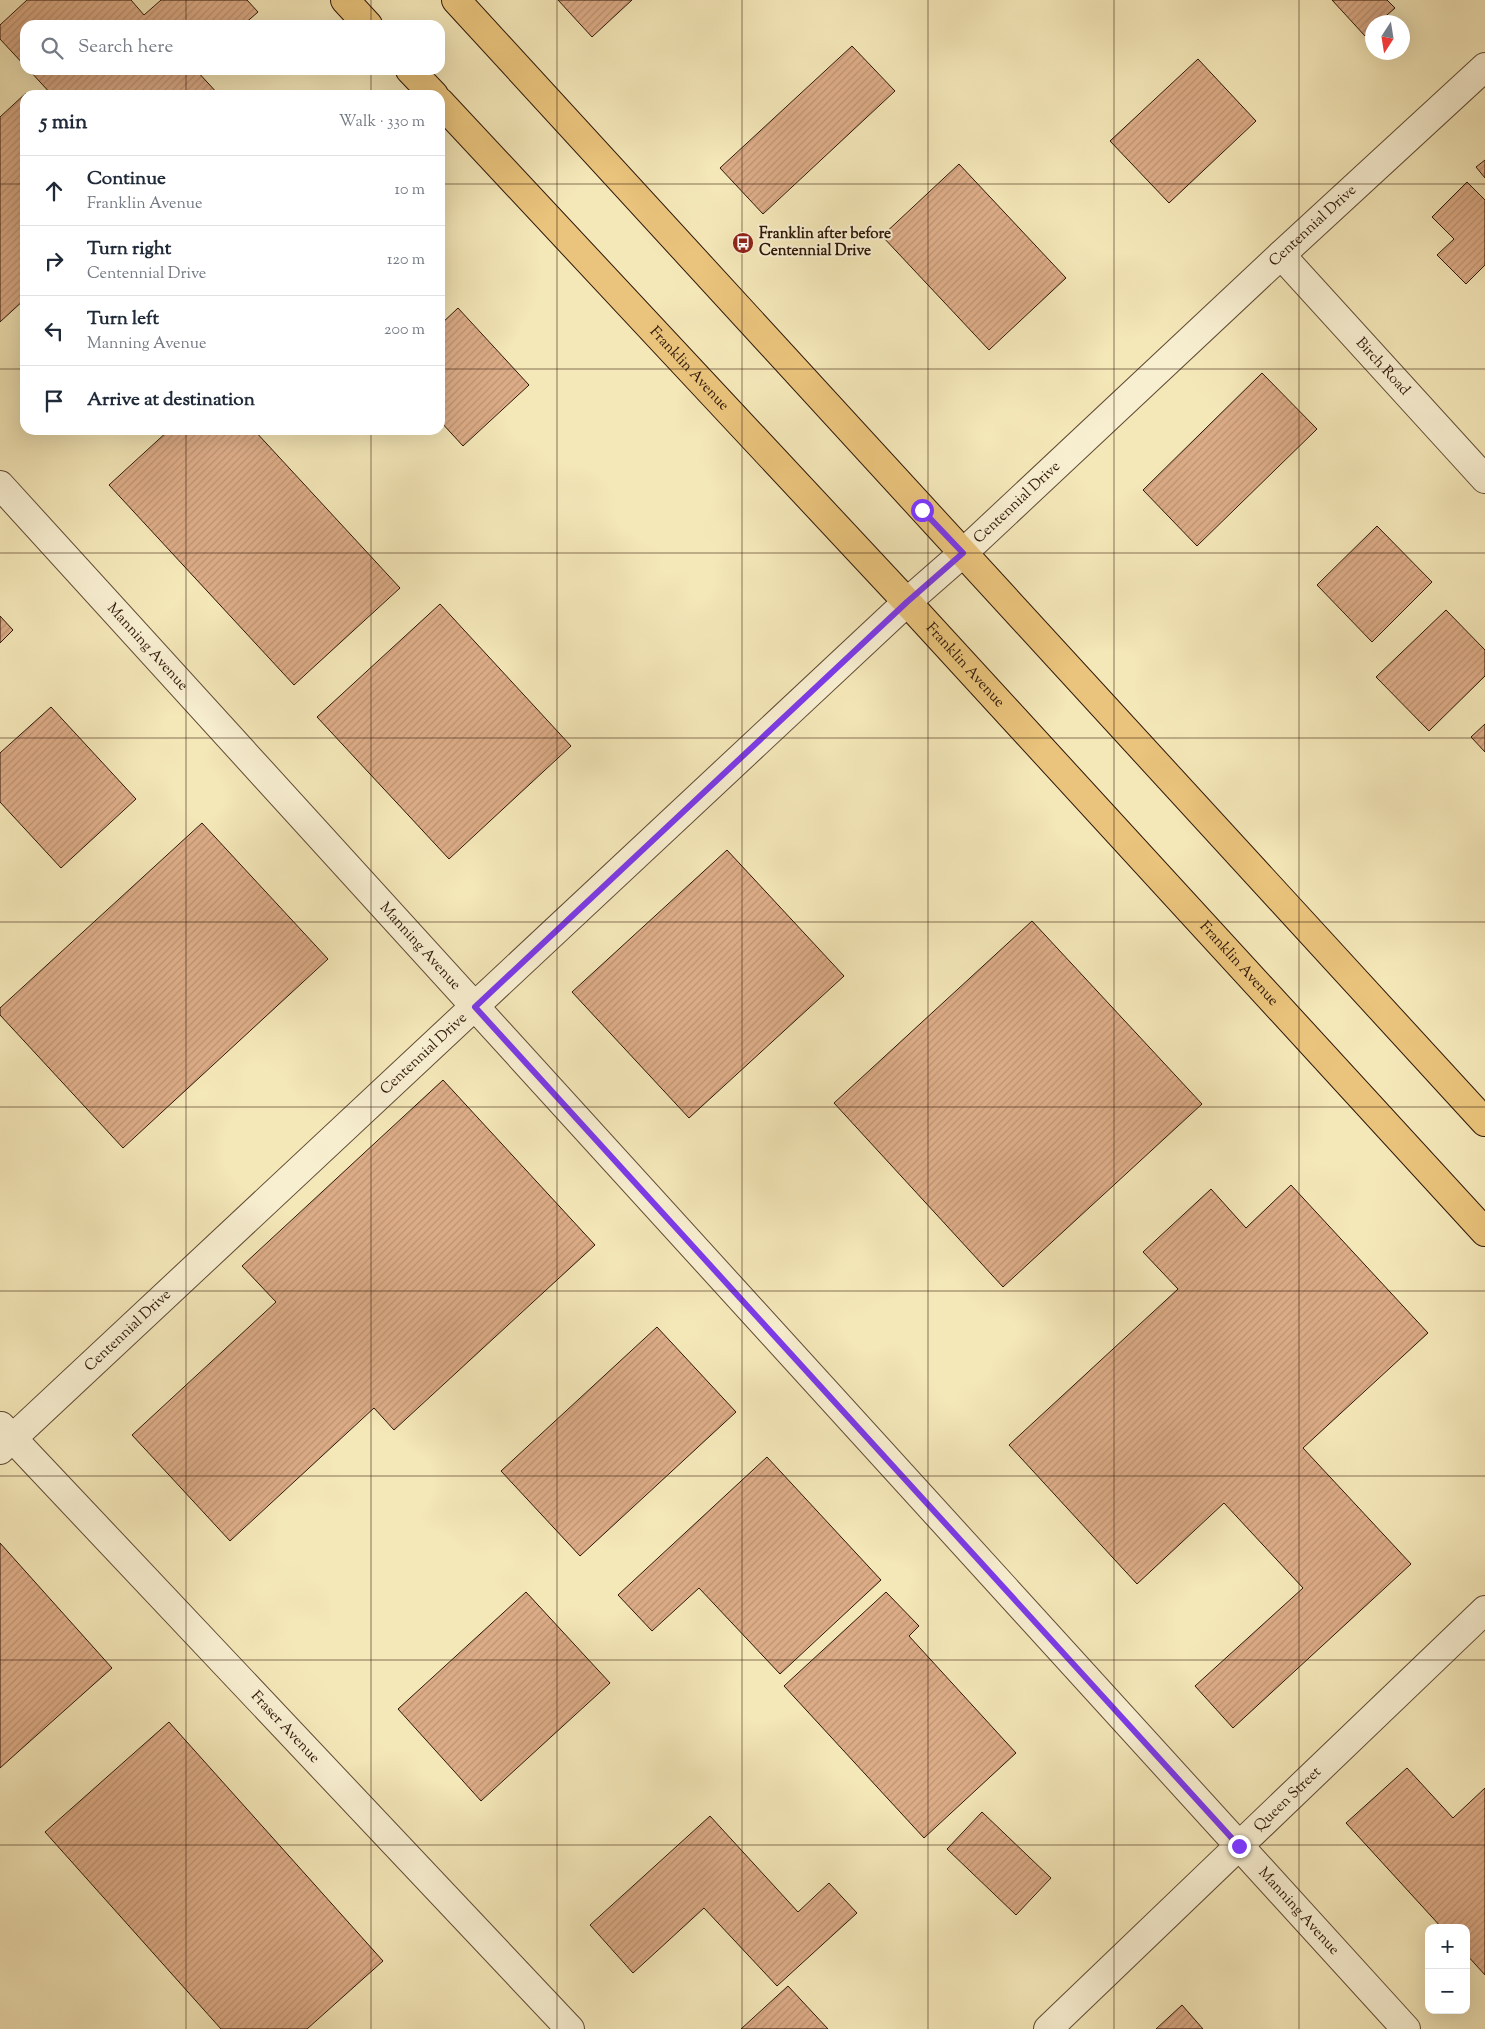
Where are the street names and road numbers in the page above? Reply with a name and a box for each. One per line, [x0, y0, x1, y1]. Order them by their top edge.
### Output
street label: Centennial Drive [1264, 180, 1361, 271]
street label: Franklin Avenue [644, 322, 734, 416]
street label: Birch Road [1351, 333, 1415, 401]
street label: Centennial Drive [969, 457, 1065, 548]
street label: Manning Avenue [102, 598, 193, 695]
street label: Franklin Avenue [921, 618, 1009, 712]
street label: Manning Avenue [375, 898, 466, 995]
street label: Franklin Avenue [1194, 917, 1283, 1011]
street label: Centennial Drive [376, 1008, 472, 1100]
street label: Centennial Drive [80, 1285, 176, 1376]
street label: Fraser Avenue [246, 1686, 325, 1768]
street label: Queen Street [1249, 1762, 1326, 1837]
street label: Manning Avenue [1253, 1863, 1344, 1960]

